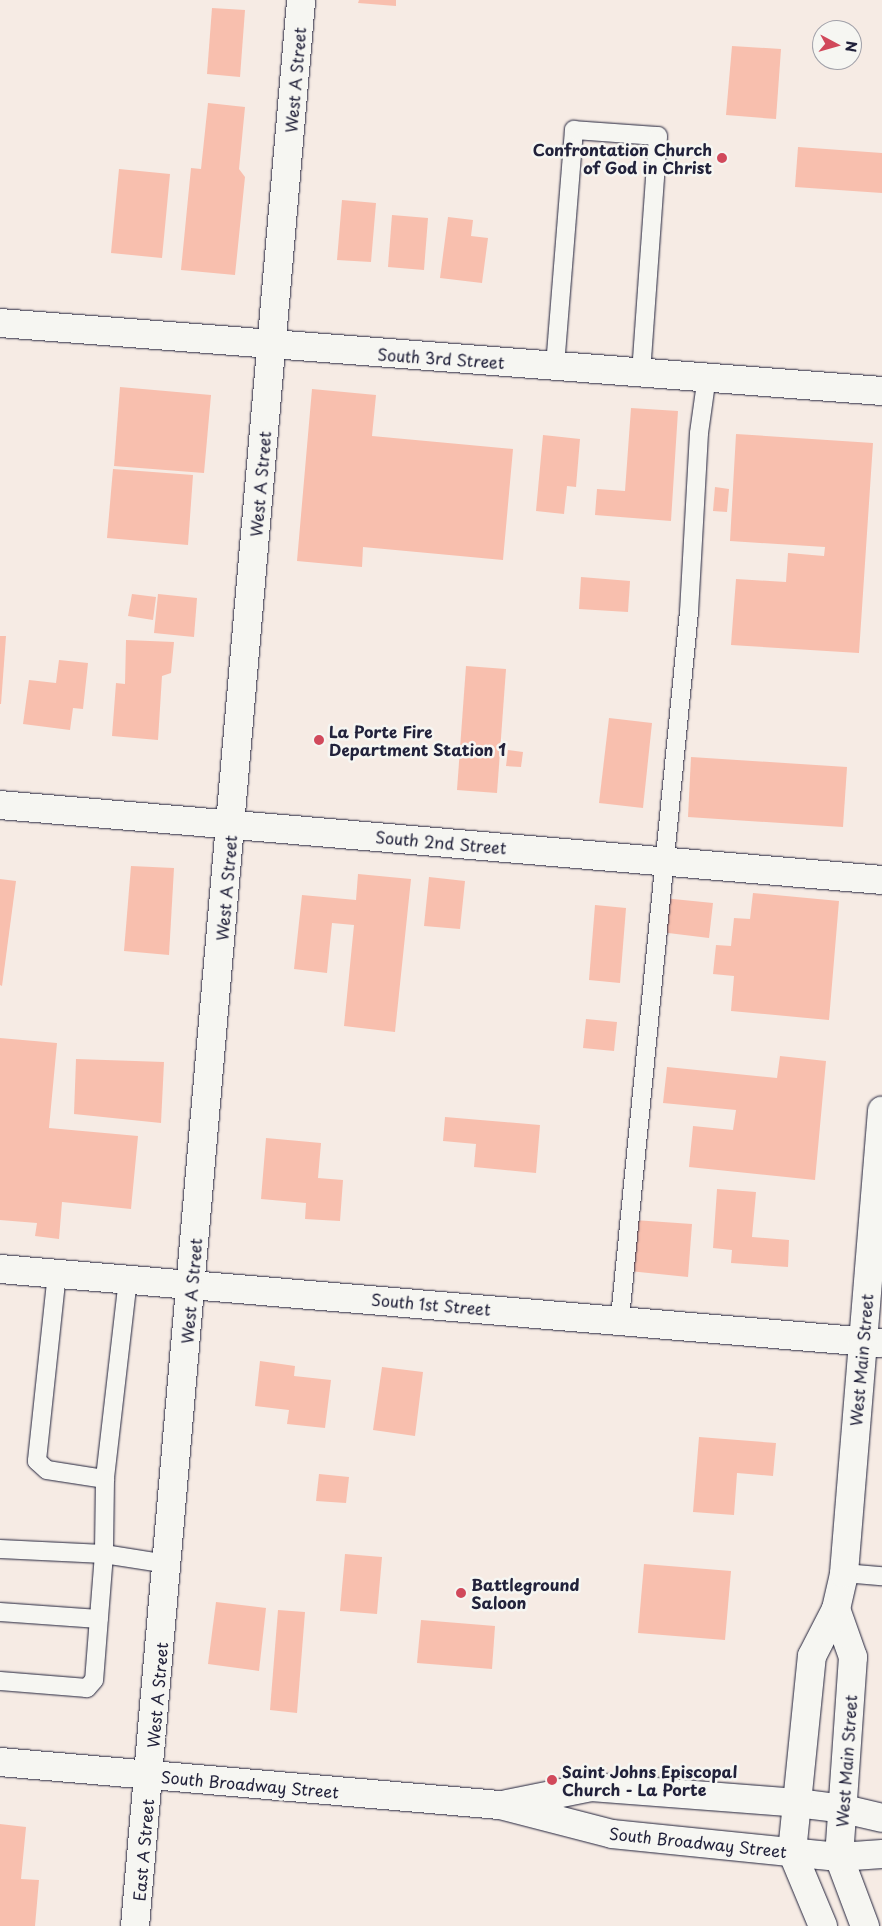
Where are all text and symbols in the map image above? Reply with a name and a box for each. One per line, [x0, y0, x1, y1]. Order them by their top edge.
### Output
north arrow [812, 20, 862, 70]
street label: West A Street [281, 25, 309, 135]
text: N [840, 40, 862, 53]
place label: Confrontation Church of God in Christ [532, 139, 712, 177]
marker: Confrontation Church of God in Christ [716, 152, 728, 164]
street label: South 3rd Street [376, 344, 506, 372]
street label: West A Street [246, 429, 274, 539]
place label: La Porte Fire Department Station 1 [329, 721, 507, 759]
marker: La Porte Fire Department Station 1 [313, 734, 325, 746]
street label: South 2nd Street [374, 827, 508, 857]
street label: West A Street [212, 833, 240, 943]
street label: West A Street [177, 1236, 205, 1346]
street label: South 1st Street [369, 1289, 493, 1319]
street label: West Main Street [846, 1292, 876, 1428]
place label: Battleground Saloon [471, 1574, 579, 1612]
marker: Battleground Saloon [455, 1587, 467, 1599]
street label: West A Street [143, 1640, 171, 1750]
street label: West Main Street [832, 1693, 860, 1829]
place label: Saint Johns Episcopal Church - La Porte [562, 1761, 738, 1799]
street label: South Broadway Street [159, 1767, 341, 1801]
marker: Saint Johns Episcopal Church - La Porte [546, 1774, 558, 1786]
street label: East A Street [129, 1798, 157, 1902]
street label: South Broadway Street [607, 1823, 789, 1861]

